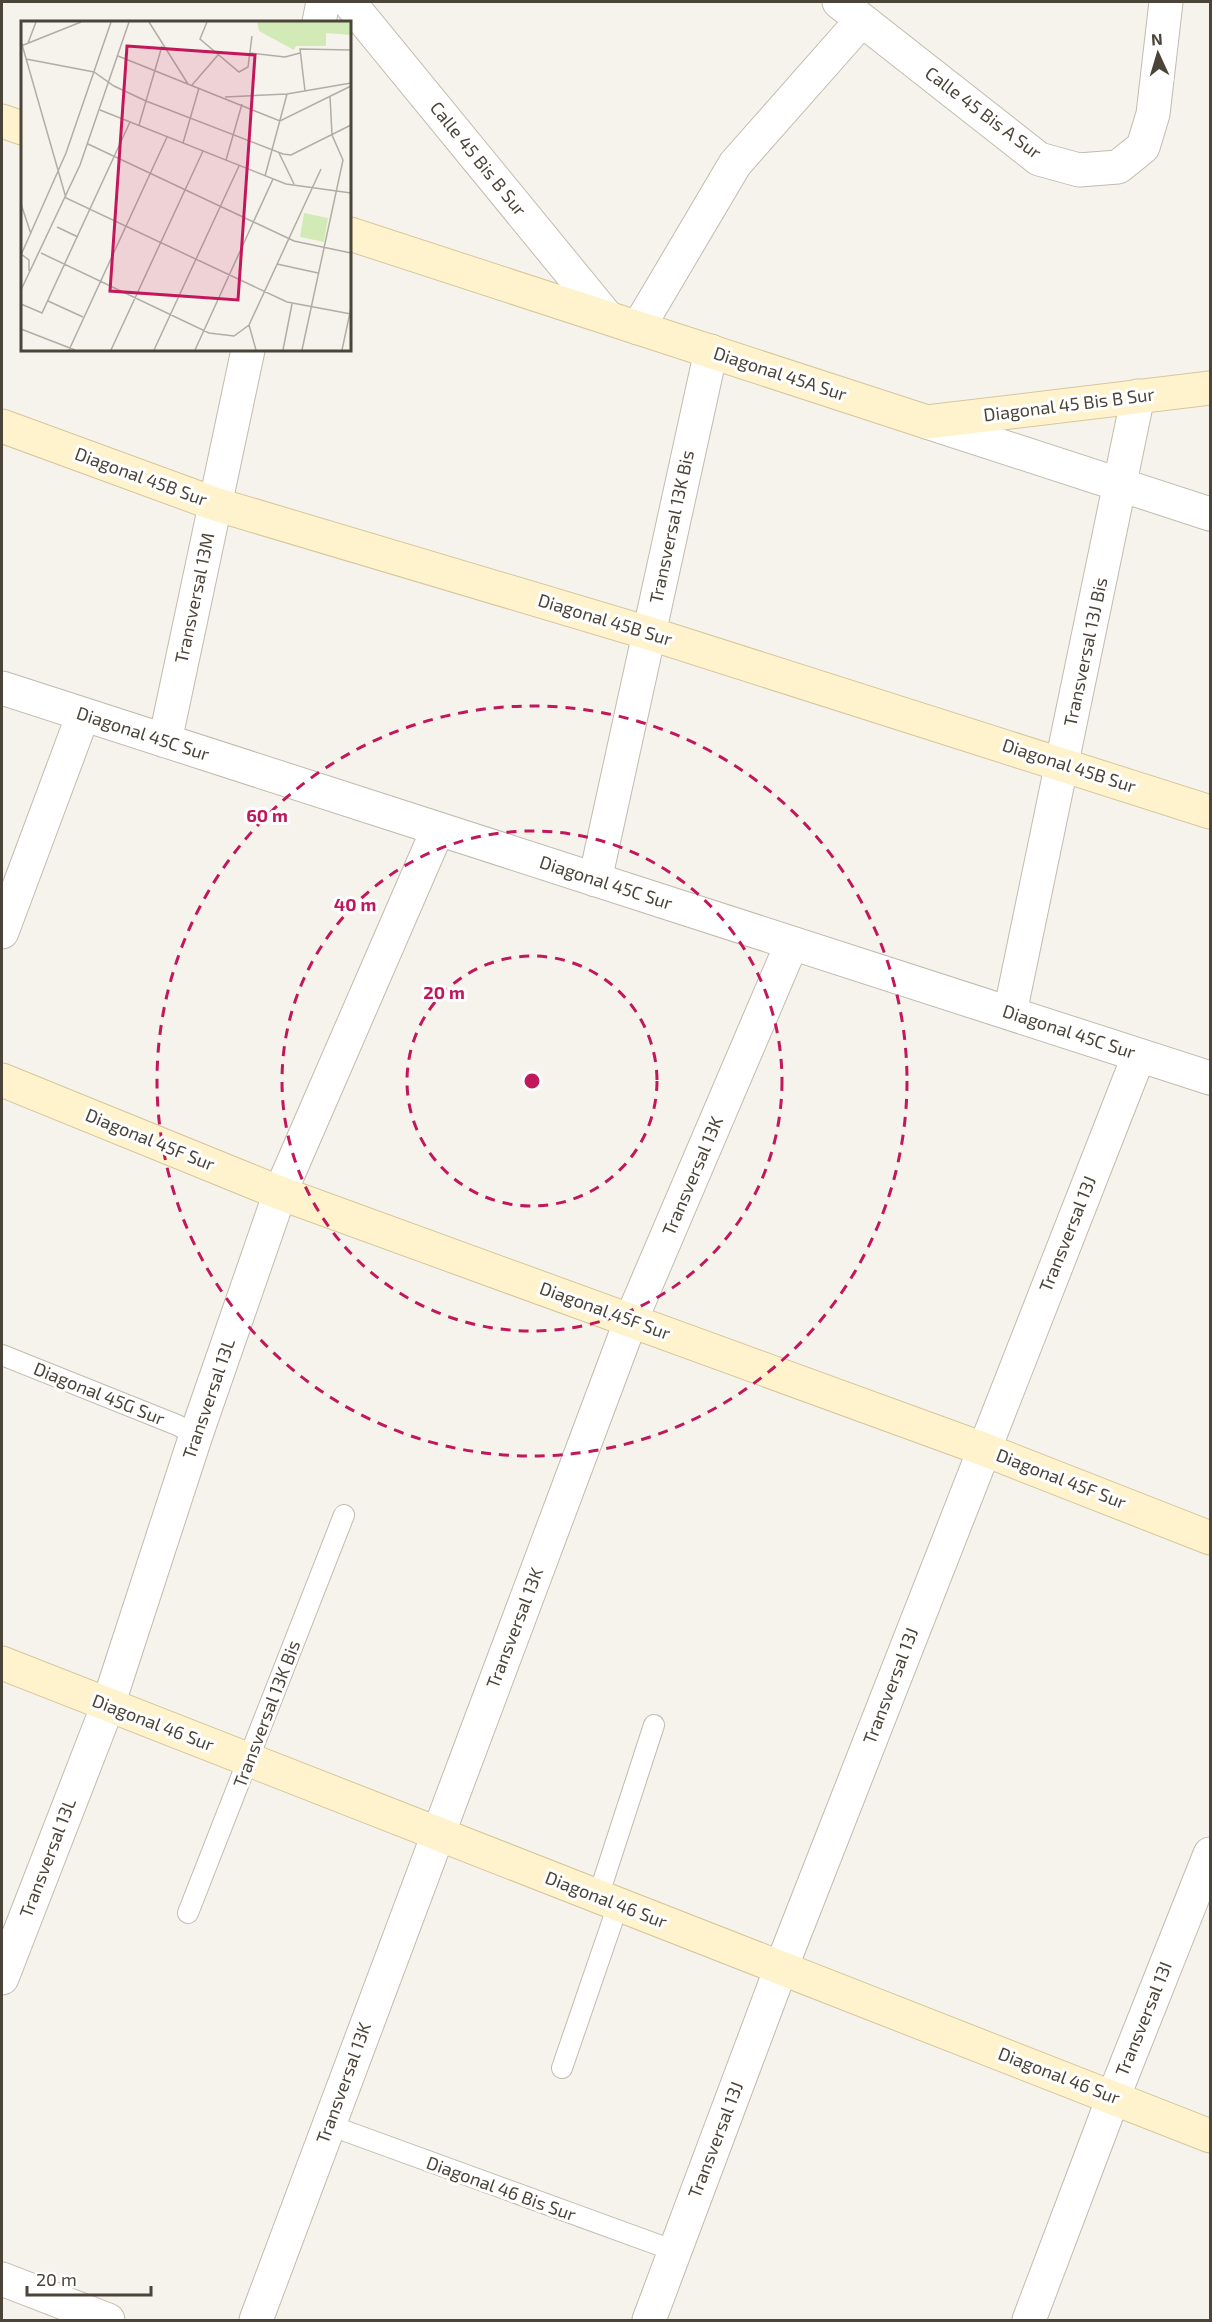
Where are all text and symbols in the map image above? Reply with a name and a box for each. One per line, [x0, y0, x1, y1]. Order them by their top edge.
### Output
inset map [21, 21, 351, 351]
north arrow [1128, 24, 1188, 84]
text: N [1150, 29, 1163, 48]
street label: Calle 45 Bis A Sur [921, 61, 1046, 163]
street label: Calle 45 Bis B Sur [426, 97, 532, 220]
street label: Diagonal 45A Sur [711, 341, 850, 405]
street label: Diagonal 45 Bis B Sur [982, 383, 1156, 425]
street label: Diagonal 45B Sur [72, 442, 211, 510]
street label: Transversal 13K Bis [644, 448, 698, 605]
street label: Transversal 13M [169, 531, 219, 665]
street label: Transversal 13J Bis [1058, 575, 1112, 728]
street label: Diagonal 45B Sur [536, 588, 675, 650]
street label: Diagonal 45C Sur [74, 701, 212, 765]
street label: Diagonal 45B Sur [1000, 733, 1139, 797]
text: 60 m [246, 804, 288, 826]
street label: Diagonal 45C Sur [537, 850, 675, 914]
text: 40 m [334, 893, 376, 915]
text: 20 m [423, 981, 465, 1003]
street label: Diagonal 45C Sur [1000, 999, 1138, 1063]
centre of rings [522, 1071, 542, 1091]
street label: Diagonal 45F Sur [83, 1103, 218, 1175]
street label: Transversal 13K [657, 1112, 727, 1239]
street label: Transversal 13J [1034, 1172, 1100, 1295]
street label: Diagonal 45F Sur [537, 1276, 674, 1344]
street label: Transversal 13L [177, 1335, 239, 1462]
street label: Diagonal 45G Sur [31, 1357, 168, 1429]
street label: Diagonal 45F Sur [993, 1443, 1129, 1513]
street label: Transversal 13K [481, 1564, 547, 1691]
street label: Transversal 13J [858, 1624, 922, 1747]
street label: Transversal 13K Bis [228, 1637, 304, 1790]
street label: Diagonal 46 Sur [89, 1689, 217, 1755]
street label: Transversal 13L [14, 1795, 80, 1920]
street label: Diagonal 46 Sur [542, 1866, 670, 1932]
street label: Transversal 13I [1110, 1958, 1176, 2079]
street label: Transversal 13K [311, 2019, 375, 2146]
street label: Diagonal 46 Sur [995, 2042, 1123, 2108]
street label: Transversal 13J [683, 2078, 747, 2201]
street label: Diagonal 46 Bis Sur [424, 2151, 579, 2225]
scale bar [27, 2259, 152, 2297]
text: 20 m [36, 2268, 77, 2290]

